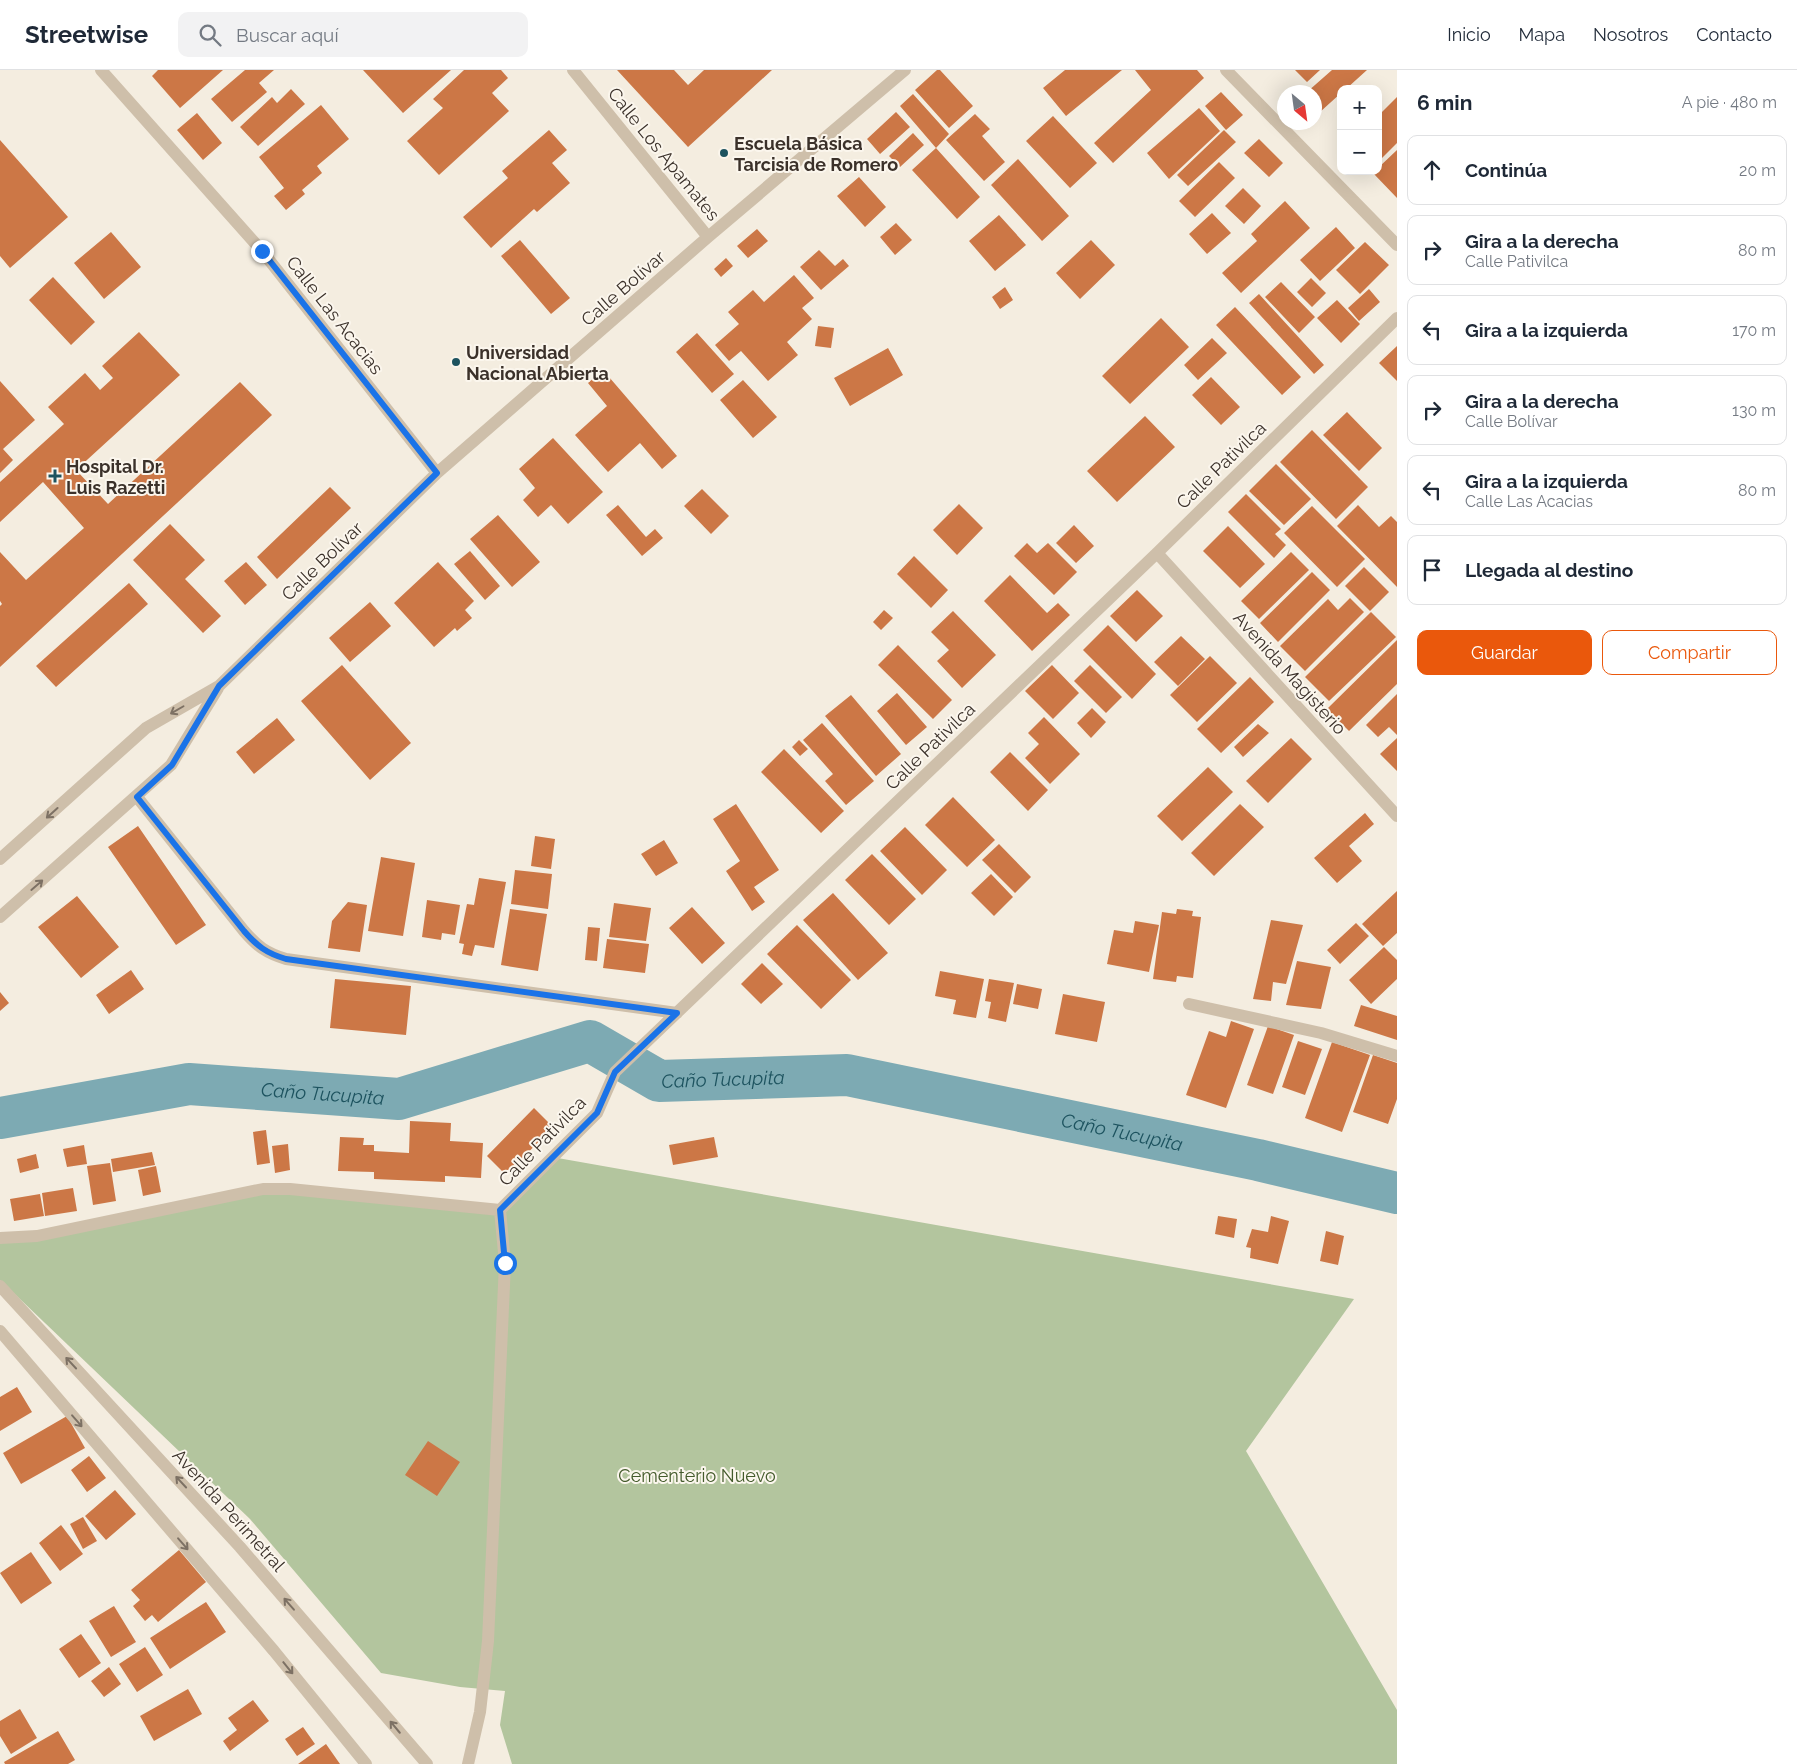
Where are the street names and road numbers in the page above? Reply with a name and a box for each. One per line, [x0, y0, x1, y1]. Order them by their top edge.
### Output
street label: Calle Los Apamates [604, 83, 724, 225]
street label: Calle Bolívar [577, 245, 670, 330]
street label: Calle Las Acacias [282, 252, 388, 378]
street label: Calle Pativilca [1172, 417, 1270, 513]
street label: Calle Bolívar [277, 517, 367, 605]
street label: Avenida Magisterio [1229, 607, 1351, 739]
street label: Calle Pativilca [881, 698, 979, 794]
street label: Calle Pativilca [494, 1092, 590, 1190]
street label: Avenida Perimetral [169, 1445, 289, 1576]

